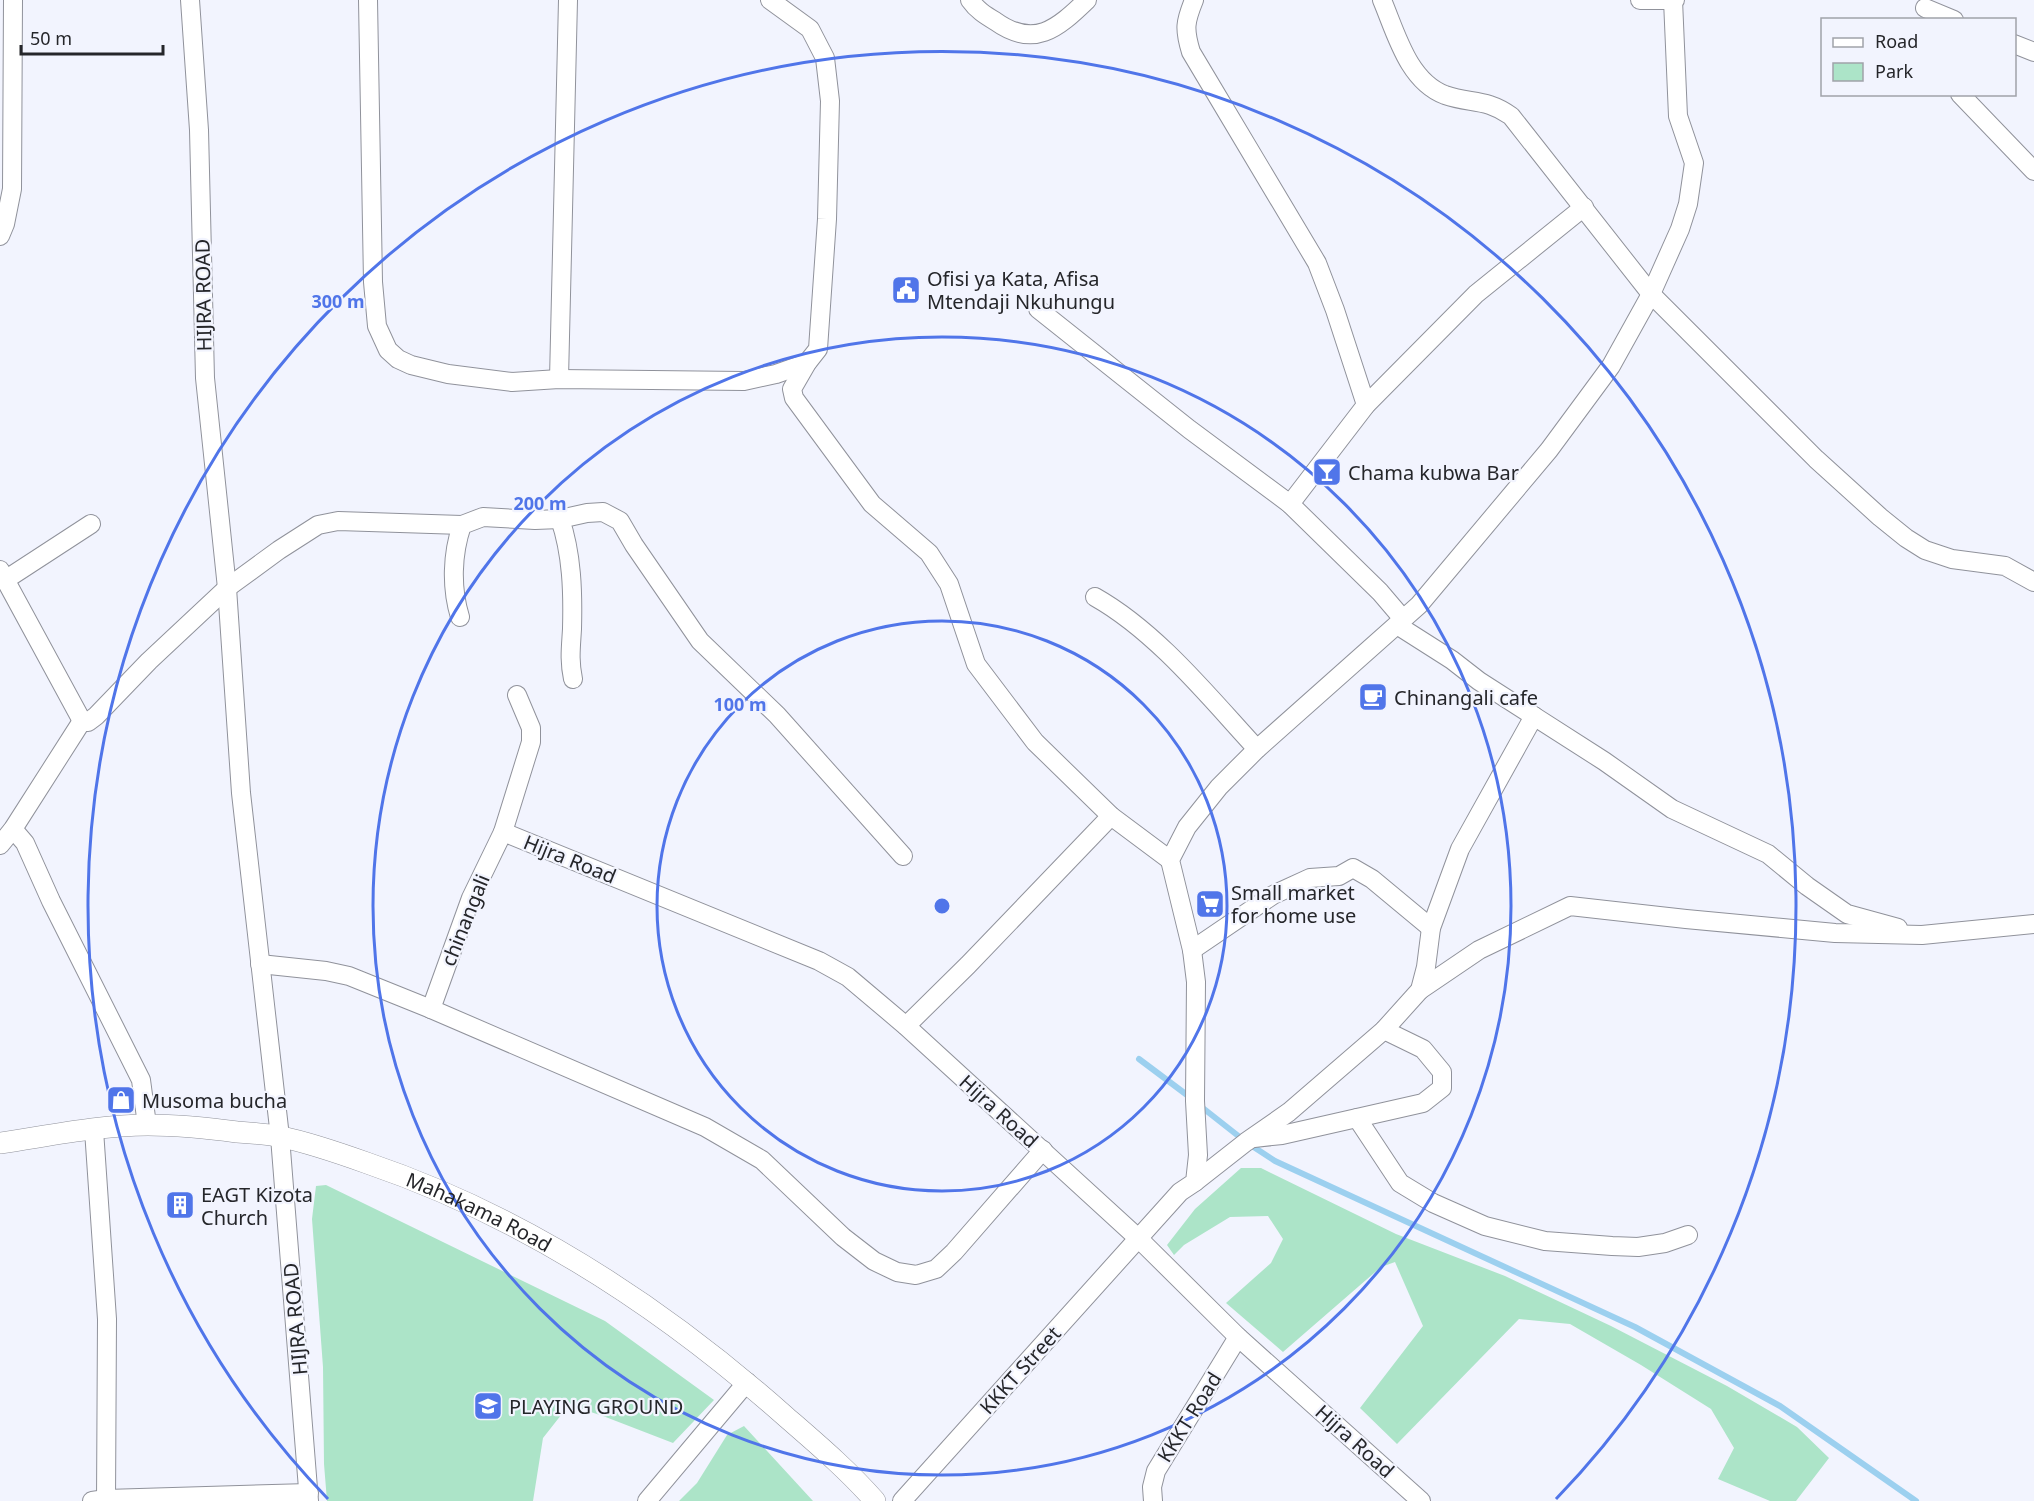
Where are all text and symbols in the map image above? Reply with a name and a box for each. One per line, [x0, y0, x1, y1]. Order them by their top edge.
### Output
scale bar [21, 18, 164, 56]
legend [1821, 18, 2016, 96]
text: 50 m [30, 26, 72, 50]
text: Road [1875, 29, 1918, 53]
text: Park [1875, 59, 1913, 83]
street label: HIJRA ROAD [189, 239, 217, 351]
place label: Ofisi ya Kata, Afisa Mtendaji Nkuhungu [927, 265, 1115, 315]
public building icon: Ofisi ya Kata, Afisa Mtendaji Nkuhungu [890, 274, 922, 306]
text: 300 m [311, 289, 365, 313]
bar icon: Chama kubwa Bar [1311, 456, 1343, 488]
place label: Chama kubwa Bar [1348, 459, 1519, 486]
text: 200 m [513, 491, 567, 515]
cafe icon: Chinangali cafe [1357, 681, 1389, 713]
place label: Chinangali cafe [1394, 684, 1538, 711]
text: 100 m [713, 692, 767, 716]
street label: Hijra Road [520, 828, 620, 890]
street label: chinangali [434, 870, 496, 970]
place label: Small market for home use [1231, 879, 1356, 929]
supermarket icon: Small market for home use [1194, 888, 1226, 920]
centre of rings [932, 896, 952, 916]
street label: Hijra Road [954, 1068, 1044, 1154]
shop icon: Musoma bucha [105, 1084, 137, 1116]
place label: Musoma bucha [142, 1087, 287, 1114]
street label: Mahakama Road [403, 1165, 557, 1258]
place label: EAGT Kizota Church [201, 1181, 313, 1231]
building icon: EAGT Kizota Church [164, 1189, 196, 1221]
street label: HIJRA ROAD [277, 1262, 313, 1376]
street label: KKKT Street [973, 1320, 1067, 1420]
street label: KKKT Road [1151, 1367, 1227, 1467]
school or university icon: PLAYING GROUND [472, 1390, 504, 1422]
place label: PLAYING GROUND [509, 1393, 683, 1420]
street label: Hijra Road [1310, 1398, 1400, 1484]

